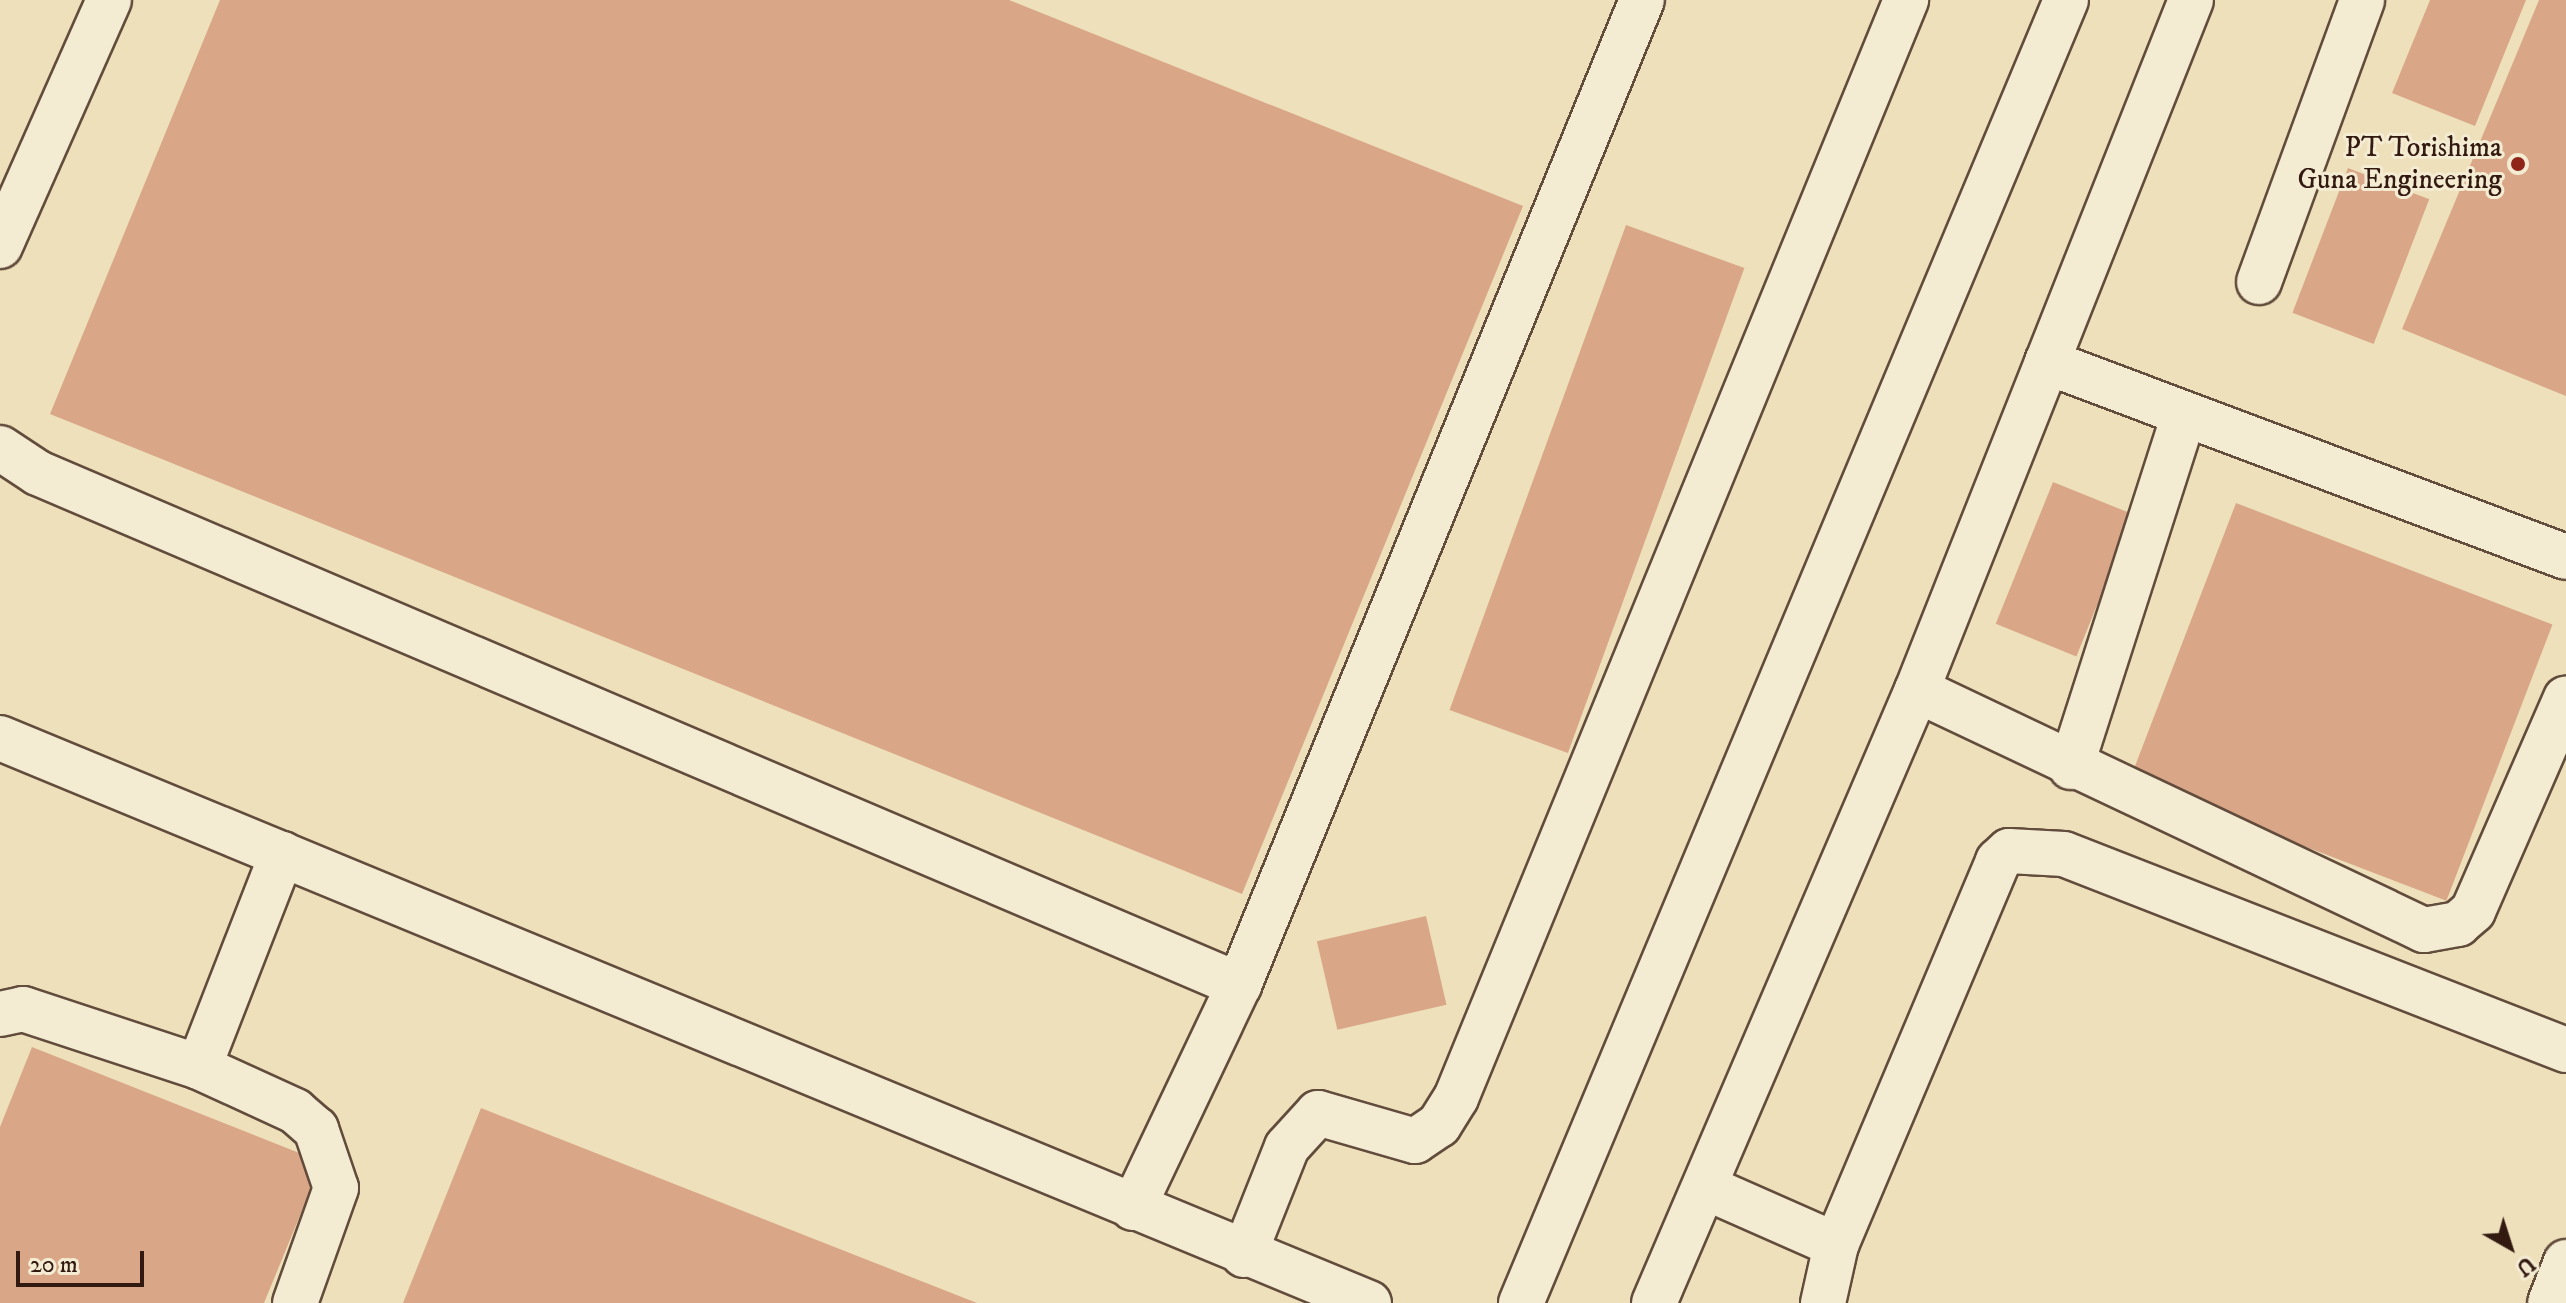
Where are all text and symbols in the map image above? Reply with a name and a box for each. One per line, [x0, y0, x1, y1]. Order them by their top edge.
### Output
place label: PT Torishima Guna Engineering [2297, 131, 2502, 197]
marker: PT Torishima Guna Engineering [2509, 155, 2527, 173]
north arrow [2470, 1207, 2550, 1287]
scale bar [20, 1235, 148, 1285]
text: 20 m [30, 1250, 78, 1280]
text: U [2510, 1250, 2541, 1282]

